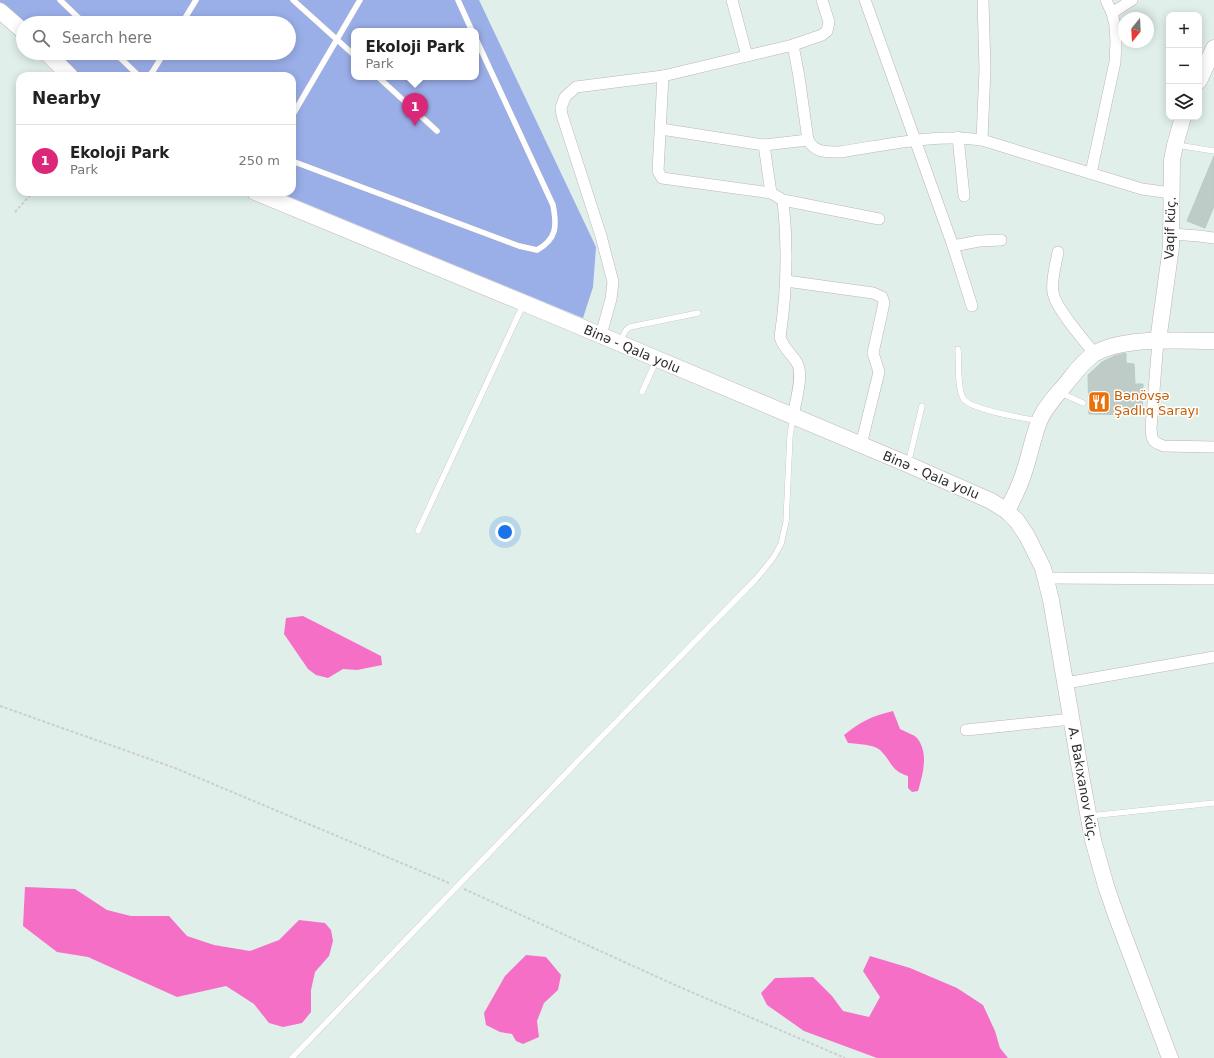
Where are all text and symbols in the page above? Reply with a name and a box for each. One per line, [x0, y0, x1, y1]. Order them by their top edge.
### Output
north arrow [1118, 12, 1154, 48]
map controls [1166, 12, 1202, 120]
button: + [1166, 12, 1202, 48]
search box [16, 16, 296, 60]
icon: search [30, 27, 52, 49]
popup [351, 28, 479, 80]
text: Search here [62, 29, 152, 47]
text: Ekoloji Park [365, 38, 465, 56]
button: − [1166, 48, 1202, 84]
text: Park [365, 56, 394, 71]
button: layers [1166, 84, 1202, 120]
text: Nearby [32, 88, 101, 108]
pin: 1 [402, 93, 428, 126]
text: Ekoloji Park [70, 144, 169, 162]
text: 1 [40, 153, 50, 168]
text: 250 m [238, 153, 280, 168]
text: Park [70, 162, 98, 177]
street label: Vaqif küç. [1161, 196, 1179, 260]
street label: Binə - Qala yolu [582, 322, 682, 376]
place label: Bənövşə Şadlıq Sarayı [1114, 388, 1199, 418]
restaurant icon: Bənövşə Şadlıq Sarayı [1086, 389, 1112, 415]
street label: Binə - Qala yolu [881, 448, 981, 502]
your location [495, 522, 515, 542]
street label: A. Bakıxanov küç. [1066, 726, 1100, 842]

